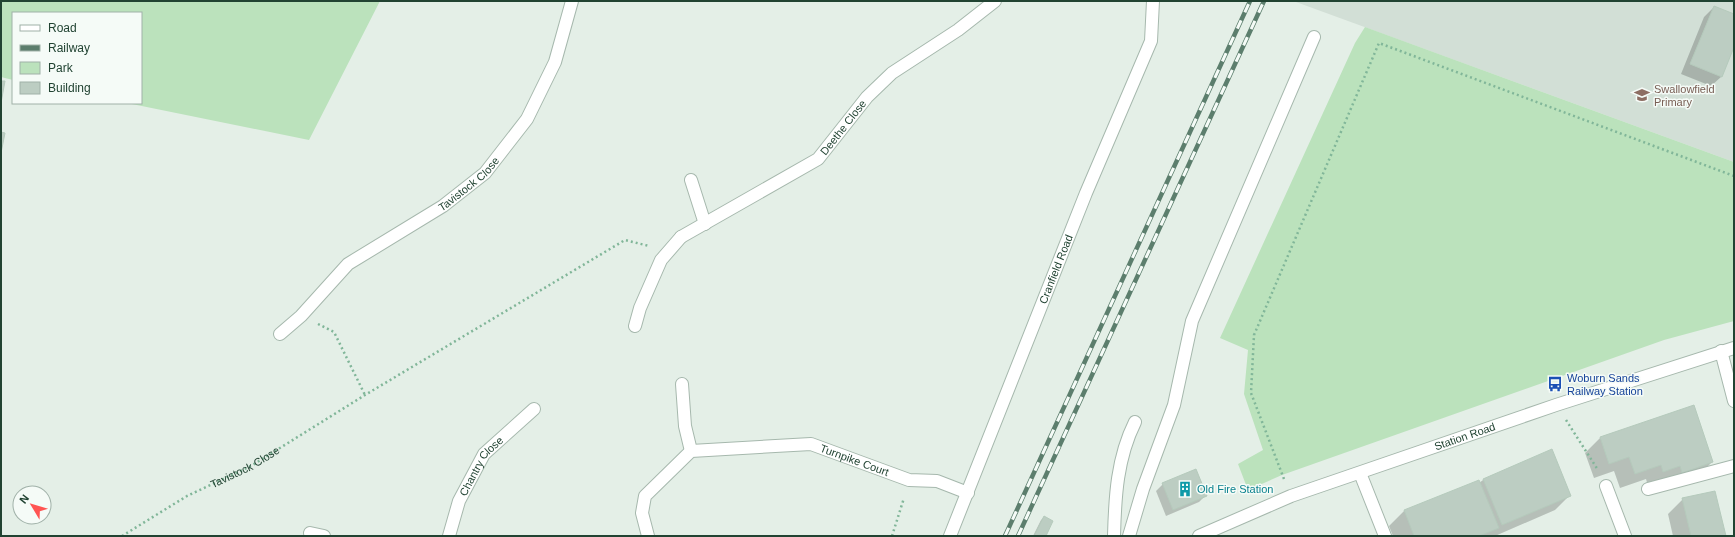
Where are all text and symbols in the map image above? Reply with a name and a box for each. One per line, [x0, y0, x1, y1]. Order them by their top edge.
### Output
legend [12, 12, 142, 104]
text: Road [48, 21, 77, 35]
text: Railway [48, 41, 90, 55]
text: Park [48, 61, 74, 75]
text: Building [48, 81, 91, 95]
place label: Swallowfield Primary [1654, 83, 1715, 108]
school or university icon: Swallowfield Primary [1633, 86, 1651, 104]
street label: Deethe Close [818, 97, 868, 157]
street label: Tavistock Close [436, 154, 501, 213]
street label: Cranfield Road [1037, 233, 1075, 306]
place label: Woburn Sands Railway Station [1567, 372, 1643, 397]
bus stop icon: Woburn Sands Railway Station [1546, 375, 1564, 393]
street label: Station Road [1433, 420, 1497, 452]
street label: Chantry Close [457, 434, 505, 498]
street label: Turnpike Court [819, 442, 891, 478]
street label: Tavistock Close [208, 444, 282, 490]
building icon: Old Fire Station [1176, 480, 1194, 498]
place label: Old Fire Station [1197, 483, 1273, 495]
north arrow [12, 485, 52, 525]
text: N [17, 492, 31, 506]

